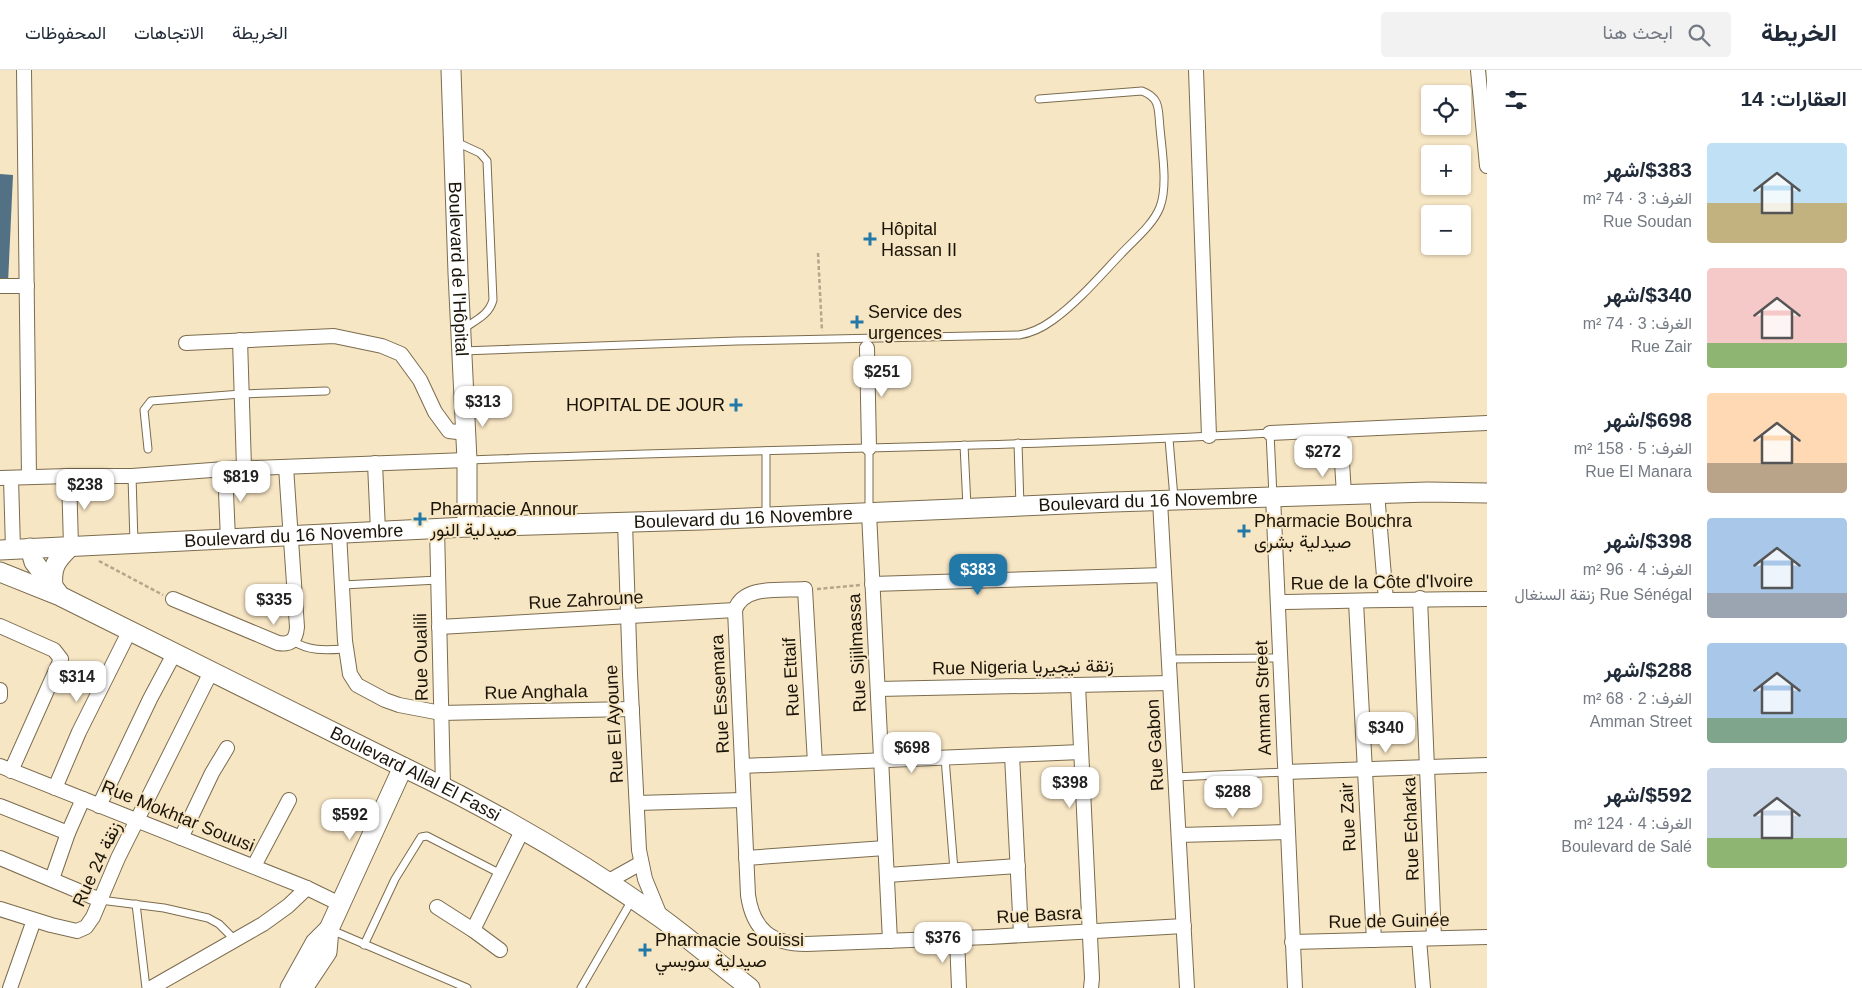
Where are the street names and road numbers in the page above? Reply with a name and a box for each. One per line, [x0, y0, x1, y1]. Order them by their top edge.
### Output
street label: Boulevard de l'Hôpital [445, 181, 472, 357]
street label: Boulevard du 16 Novembre [1038, 487, 1258, 515]
street label: Boulevard du 16 Novembre [633, 503, 853, 532]
street label: Boulevard du 16 Novembre [184, 520, 404, 551]
street label: Rue de la Côte d'Ivoire [1291, 570, 1473, 594]
street label: Rue Zahroune [528, 587, 644, 613]
street label: Rue Sijilmassa [844, 592, 870, 713]
street label: Rue Oualili [410, 613, 432, 701]
street label: Rue Essemara [707, 633, 733, 754]
street label: Rue Ettaif [779, 636, 803, 717]
street label: Amman Street [1251, 640, 1275, 756]
street label: Rue Nigeria زنقة نيجيريا [932, 655, 1114, 680]
street label: Rue El Ayoune [601, 664, 627, 784]
street label: Rue Anghala [484, 681, 589, 703]
street label: Rue Gabon [1143, 699, 1167, 791]
street label: Boulevard Allal El Fassi [327, 722, 504, 825]
street label: Rue Mokhtar Souusi [99, 776, 257, 856]
street label: Rue Echarka [1399, 776, 1423, 881]
street label: Rue Zair [1336, 782, 1360, 852]
street label: Rue 24 زنقة [69, 818, 126, 910]
street label: Rue Basra [996, 903, 1083, 927]
street label: Rue de Guinée [1328, 910, 1450, 932]

